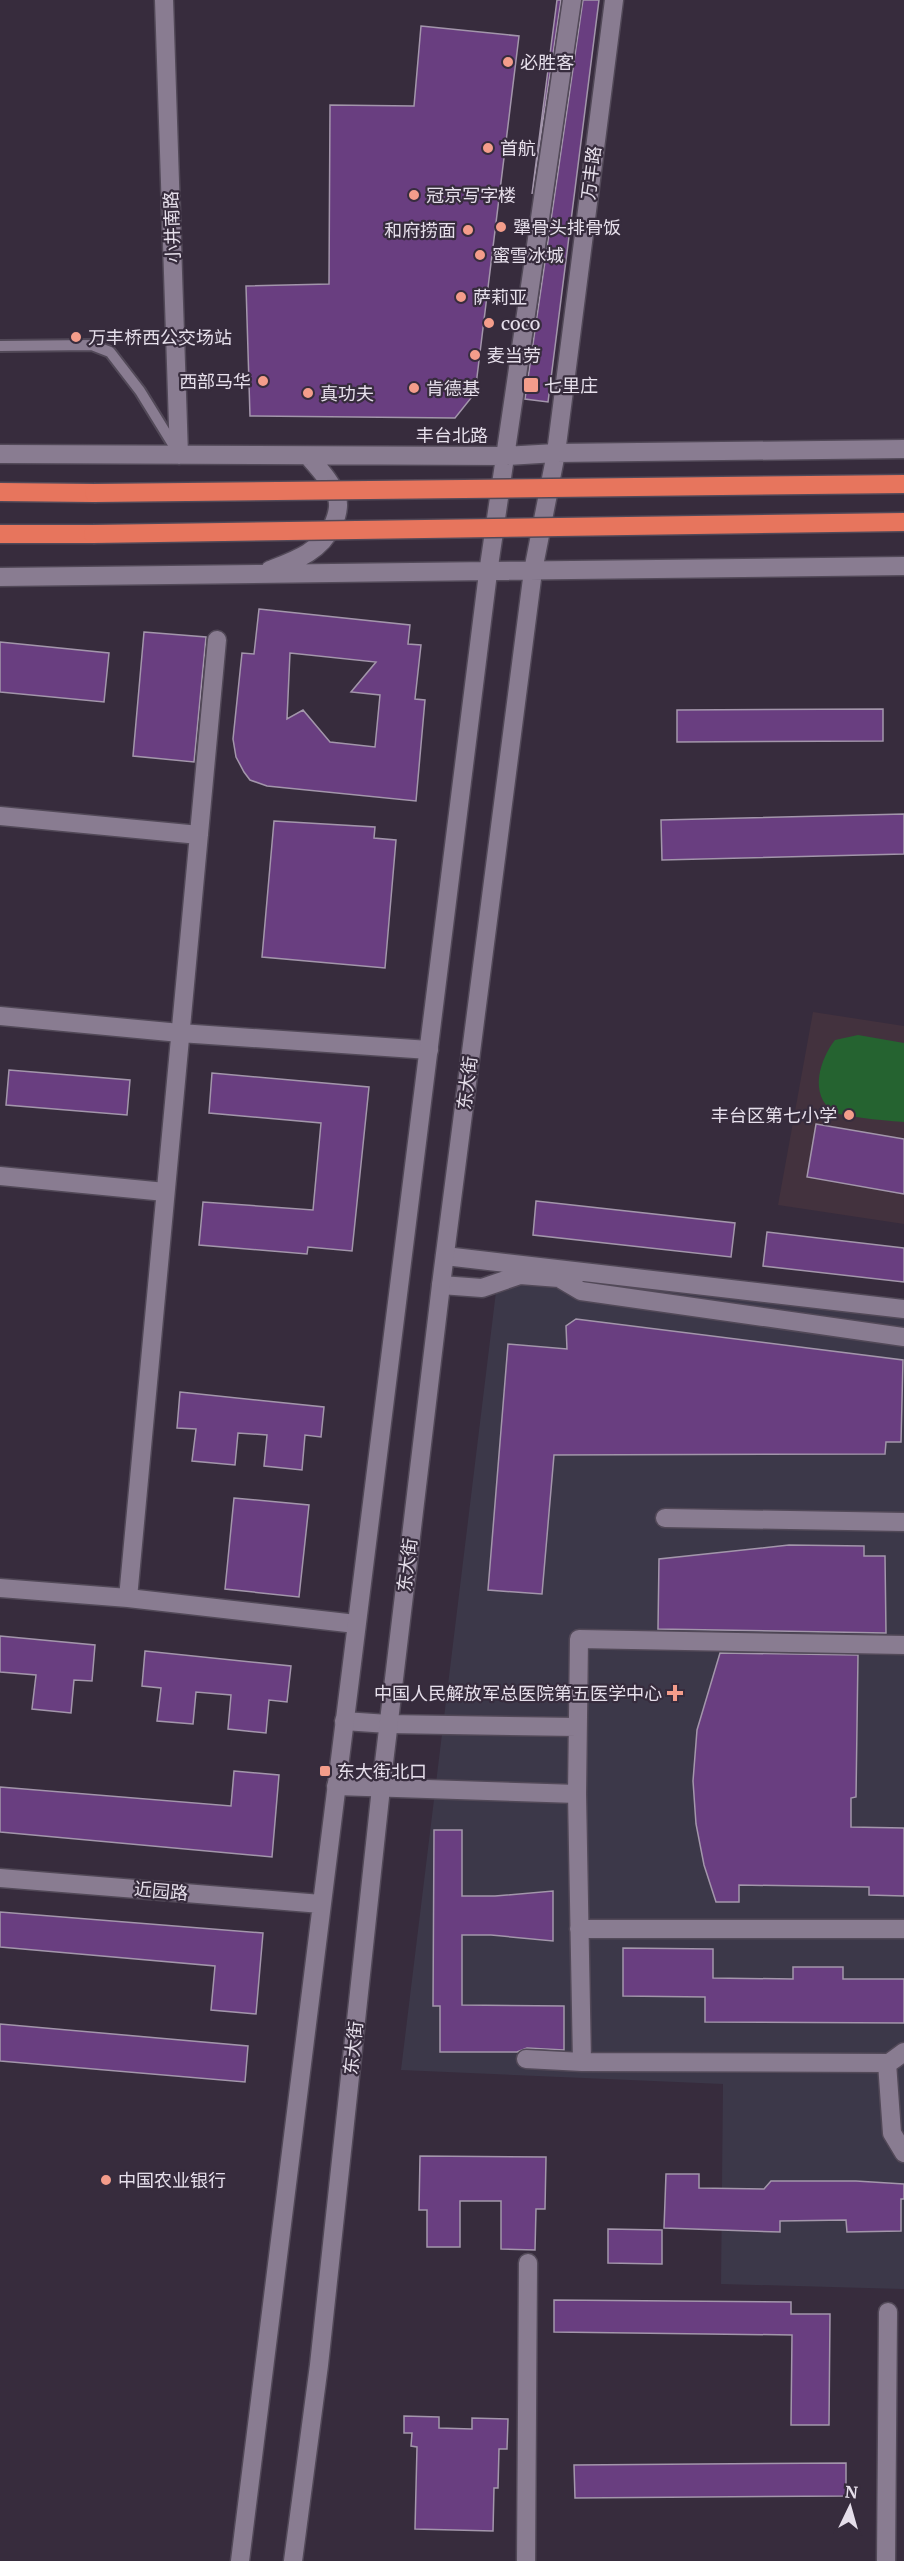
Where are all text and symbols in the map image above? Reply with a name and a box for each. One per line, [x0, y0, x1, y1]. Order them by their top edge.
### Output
place label: 必胜客 [520, 51, 574, 74]
marker: 必胜客 [501, 55, 515, 69]
place label: 首航 [500, 137, 536, 160]
marker: 首航 [481, 141, 495, 155]
street label: 万丰路 [576, 145, 606, 201]
place label: 冠京写字楼 [426, 184, 516, 207]
marker: 冠京写字楼 [407, 188, 421, 202]
street label: 小井南路 [159, 191, 185, 263]
place label: 犟骨头排骨饭 [513, 216, 621, 239]
place label: 和府捞面 [384, 219, 456, 242]
marker: 犟骨头排骨饭 [494, 220, 508, 234]
marker: 和府捞面 [461, 223, 475, 237]
place label: 蜜雪冰城 [492, 244, 564, 267]
marker: 蜜雪冰城 [473, 248, 487, 262]
place label: 萨莉亚 [473, 286, 527, 309]
marker: 萨莉亚 [454, 290, 468, 304]
place label: coco [501, 312, 540, 335]
marker: coco [482, 316, 496, 330]
place label: 万丰桥西公交场站 [88, 326, 232, 349]
marker: 万丰桥西公交场站 [69, 330, 83, 344]
place label: 麦当劳 [487, 344, 541, 367]
marker: 麦当劳 [468, 348, 482, 362]
place label: 西部马华 [179, 370, 251, 393]
marker: 西部马华 [256, 374, 270, 388]
place label: 七里庄 [544, 374, 598, 397]
marker: 七里庄 [522, 376, 540, 394]
place label: 肯德基 [426, 377, 480, 400]
marker: 肯德基 [407, 381, 421, 395]
place label: 真功夫 [320, 382, 374, 405]
marker: 真功夫 [301, 386, 315, 400]
street label: 丰台北路 [416, 424, 488, 447]
street label: 东大街 [452, 1055, 482, 1111]
place label: 丰台区第七小学 [711, 1104, 837, 1127]
marker: 丰台区第七小学 [842, 1108, 856, 1122]
street label: 东大街 [392, 1537, 422, 1593]
place label: 中国人民解放军总医院第五医学中心 [374, 1682, 662, 1705]
marker: 中国人民解放军总医院第五医学中心 [666, 1684, 684, 1702]
place label: 东大街北口 [337, 1760, 427, 1783]
marker: 东大街北口 [318, 1764, 332, 1778]
street label: 近园路 [133, 1877, 189, 1905]
street label: 东大街 [339, 2020, 367, 2076]
place label: 中国农业银行 [118, 2169, 226, 2192]
marker: 中国农业银行 [99, 2173, 113, 2187]
north arrow [820, 2477, 880, 2537]
text: N [844, 2482, 859, 2503]

